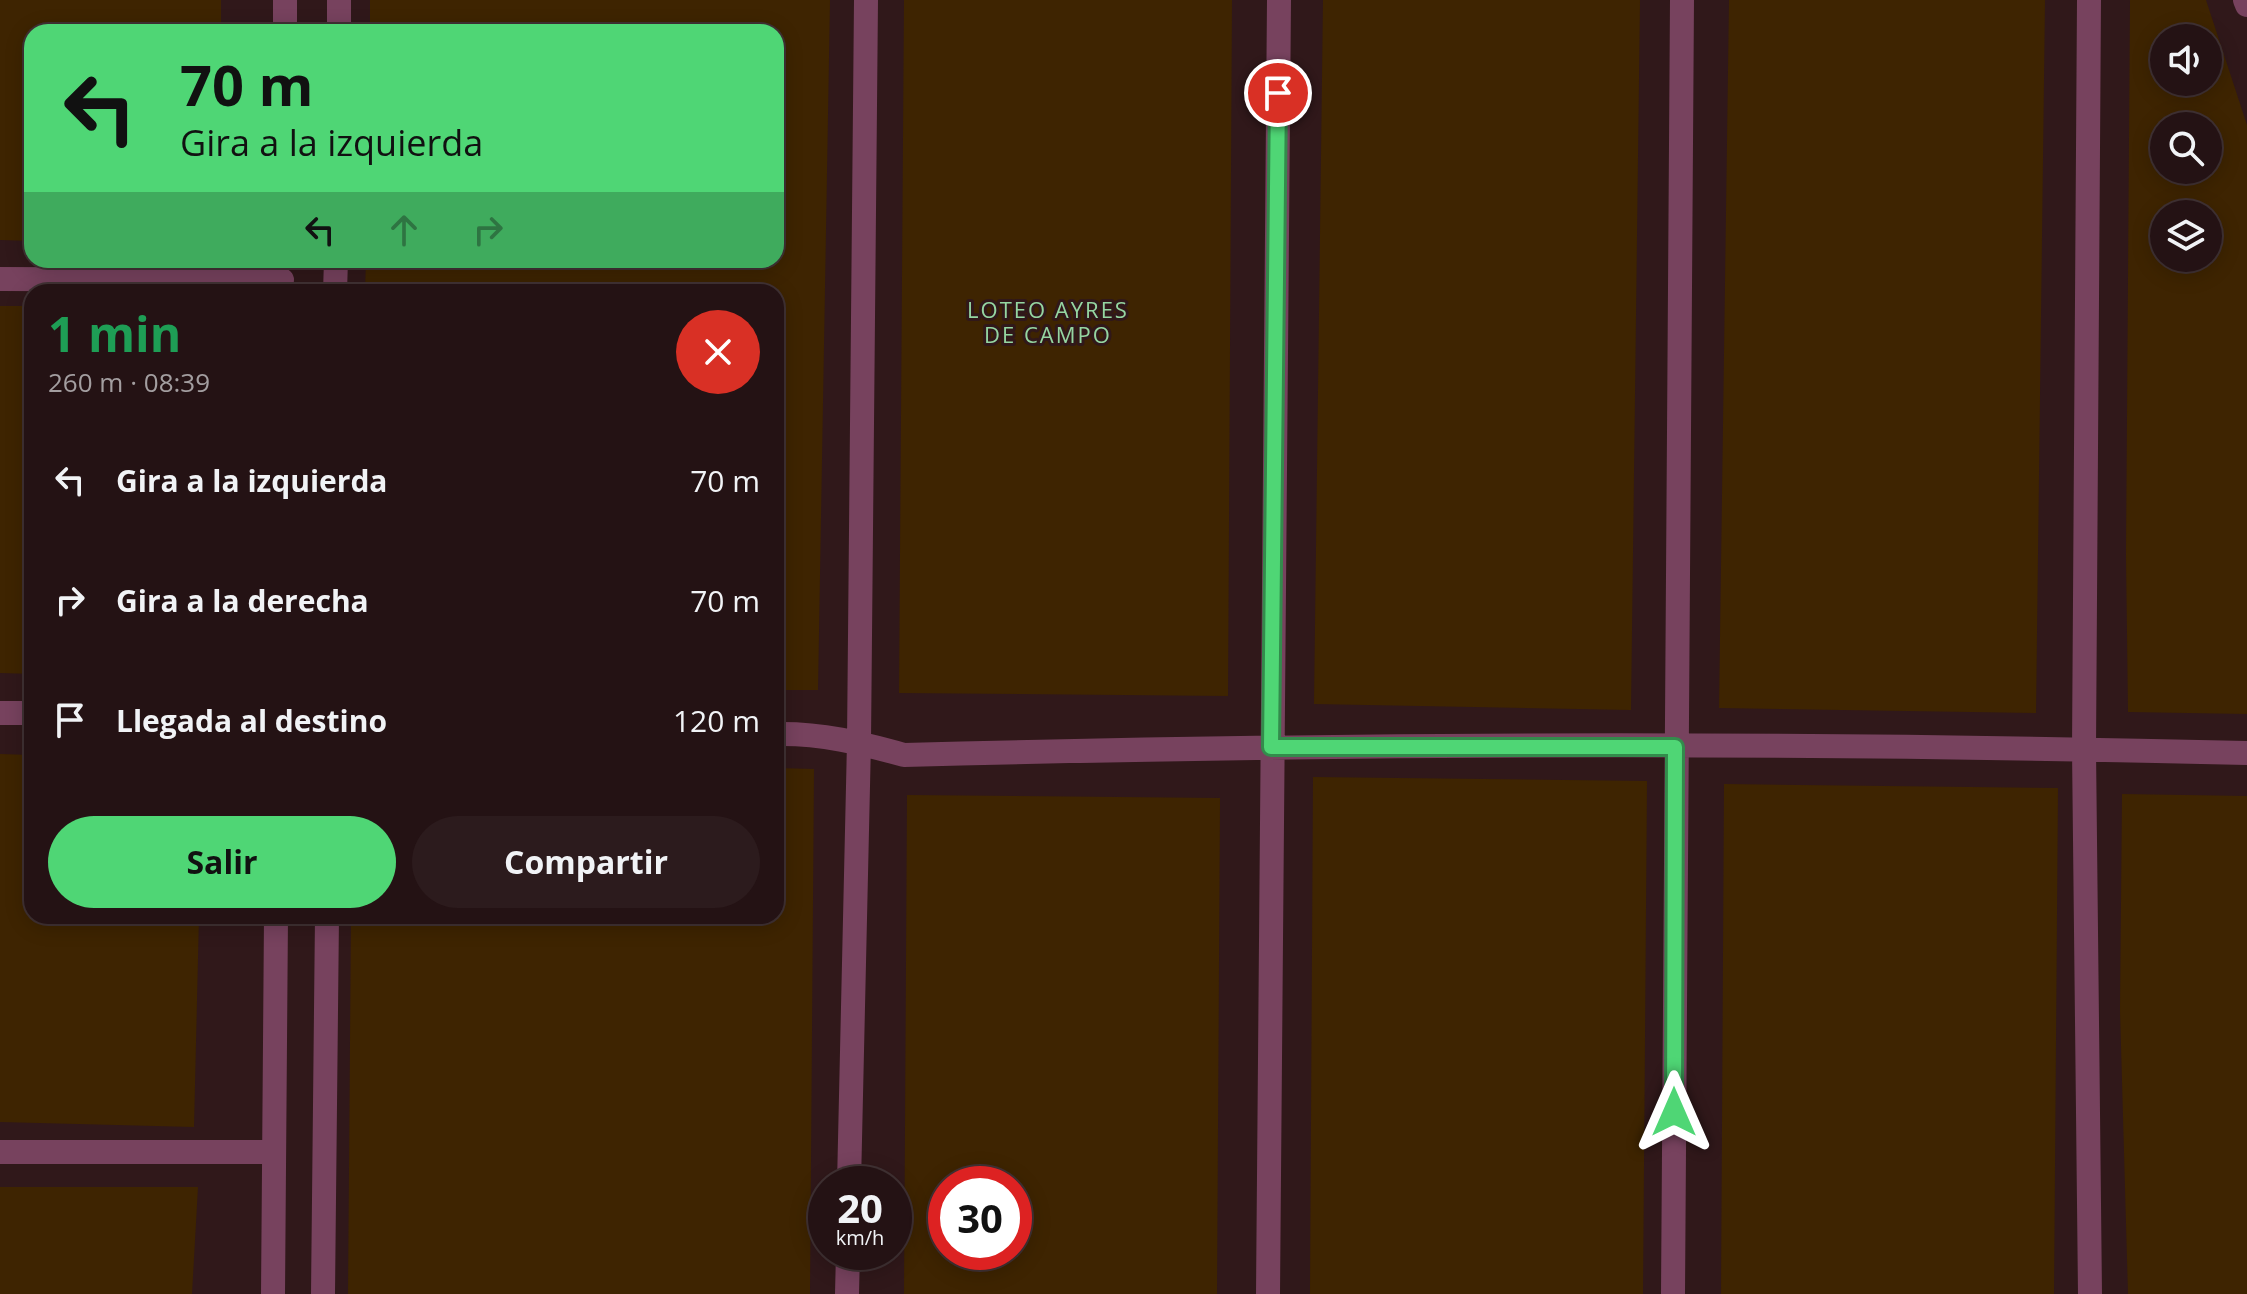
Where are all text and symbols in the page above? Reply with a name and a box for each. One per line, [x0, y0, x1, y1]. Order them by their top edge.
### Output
map controls [2150, 24, 2222, 272]
button: sound [2150, 24, 2222, 96]
text: 70 m [180, 46, 314, 122]
icon: left [48, 56, 152, 160]
pin [1244, 59, 1312, 127]
icon: arrive [1256, 71, 1300, 115]
button: search [2150, 112, 2222, 184]
text: Gira a la izquierda [180, 118, 483, 167]
button: layers [2150, 200, 2222, 272]
icon: left [298, 208, 342, 252]
icon: ahead [382, 208, 426, 252]
icon: right [466, 208, 510, 252]
district label: LOTEO AYRES DE CAMPO [967, 294, 1129, 349]
text: 1 min [48, 301, 181, 366]
button: close [676, 310, 760, 394]
text: 260 m · 08:39 [48, 364, 210, 400]
icon: left [48, 458, 92, 502]
text: Gira a la izquierda [116, 460, 388, 501]
text: 70 m [690, 460, 760, 501]
icon: right [48, 578, 92, 622]
text: Gira a la derecha [116, 580, 369, 621]
text: 70 m [690, 580, 760, 621]
icon: arrive [48, 698, 92, 742]
text: Llegada al destino [116, 700, 387, 741]
text: 120 m [673, 700, 760, 741]
button: Salir [48, 816, 396, 908]
button: Compartir [412, 816, 760, 908]
position arrow [1632, 1070, 1716, 1154]
speed limit sign: 30 [928, 1166, 1032, 1270]
text: 20 [837, 1180, 883, 1235]
text: km/h [836, 1224, 884, 1251]

